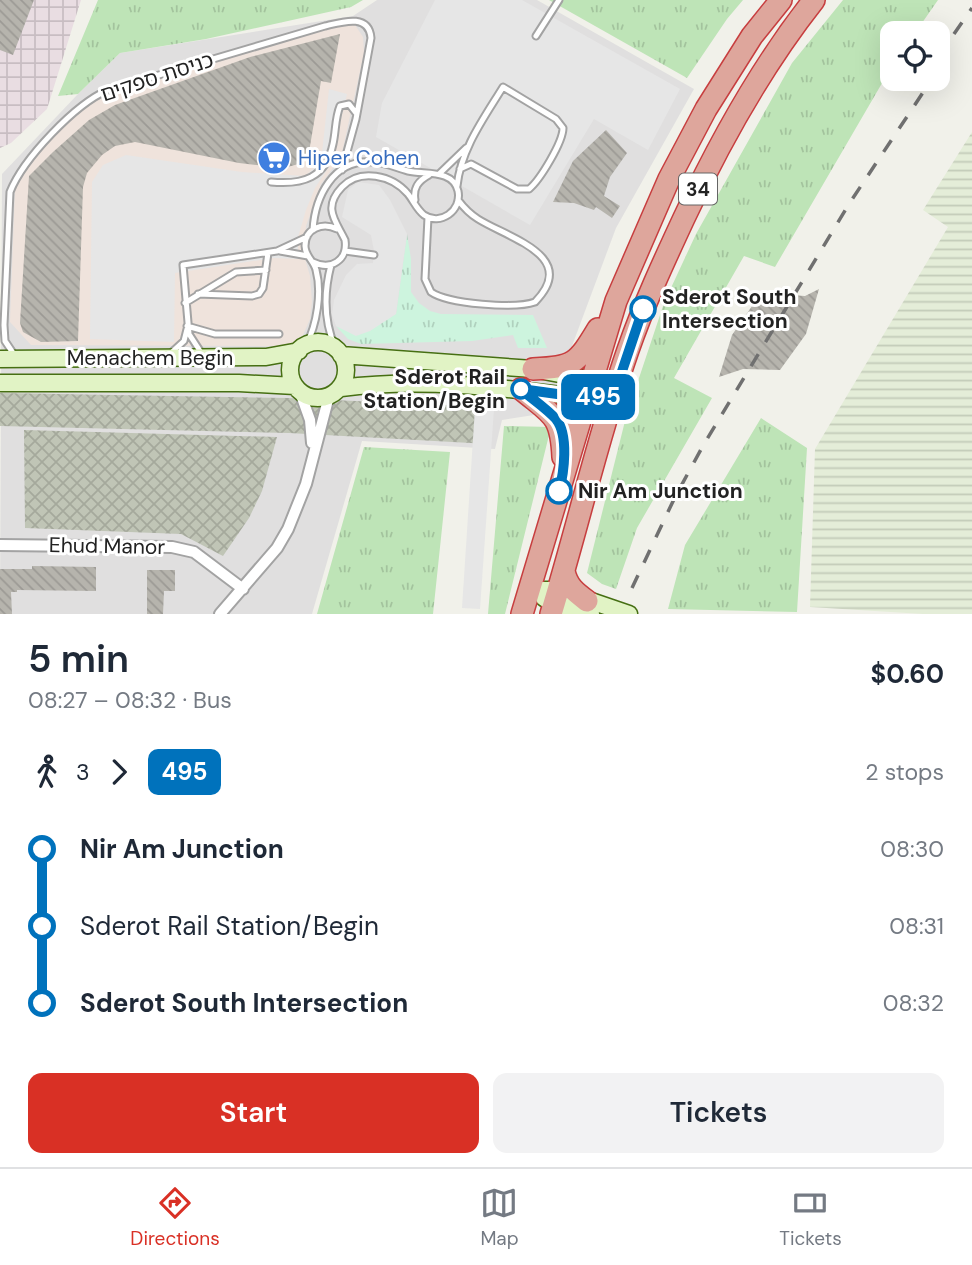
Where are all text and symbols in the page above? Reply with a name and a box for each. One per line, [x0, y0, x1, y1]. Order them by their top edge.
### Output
map controls [880, 21, 950, 91]
button: locate [880, 21, 950, 91]
street label: כניסת ספקים [97, 46, 217, 108]
supermarket icon: Hiper Cohen [255, 139, 293, 177]
place label: Hiper Cohen [298, 144, 419, 172]
road number: 34 [679, 174, 717, 204]
place label: Sderot South Intersection [662, 283, 796, 335]
marker: Sderot South Intersection [630, 296, 656, 322]
street label: Menachem Begin [67, 344, 233, 372]
place label: Sderot Rail Station/Begin [363, 363, 505, 415]
line badge: 495 [558, 374, 638, 420]
marker: Sderot Rail Station/Begin [511, 379, 531, 399]
text: 495 [575, 381, 621, 412]
place label: Nir Am Junction [578, 477, 743, 505]
marker: Nir Am Junction [546, 478, 572, 504]
street label: Ehud Manor [49, 531, 166, 561]
text: 5 min [28, 634, 129, 684]
text: $0.60 [870, 657, 944, 691]
text: 08:27 – 08:32 · Bus [28, 685, 232, 715]
icon: walk [28, 753, 66, 791]
icon: forward [100, 753, 138, 791]
text: 495 [162, 756, 207, 787]
text: 3 [76, 757, 90, 787]
text: 2 stops [865, 757, 944, 787]
text: Nir Am Junction [80, 832, 284, 866]
text: 08:30 [880, 834, 944, 864]
text: Sderot Rail Station/Begin [80, 909, 379, 943]
text: 08:31 [889, 911, 944, 941]
text: Sderot South Intersection [80, 986, 408, 1020]
text: 08:32 [883, 988, 944, 1018]
button: Start [28, 1073, 479, 1153]
button: Tickets [493, 1073, 944, 1153]
tab: Directions [130, 1184, 220, 1251]
tab: Map [480, 1184, 519, 1251]
tab: Tickets [779, 1184, 842, 1251]

